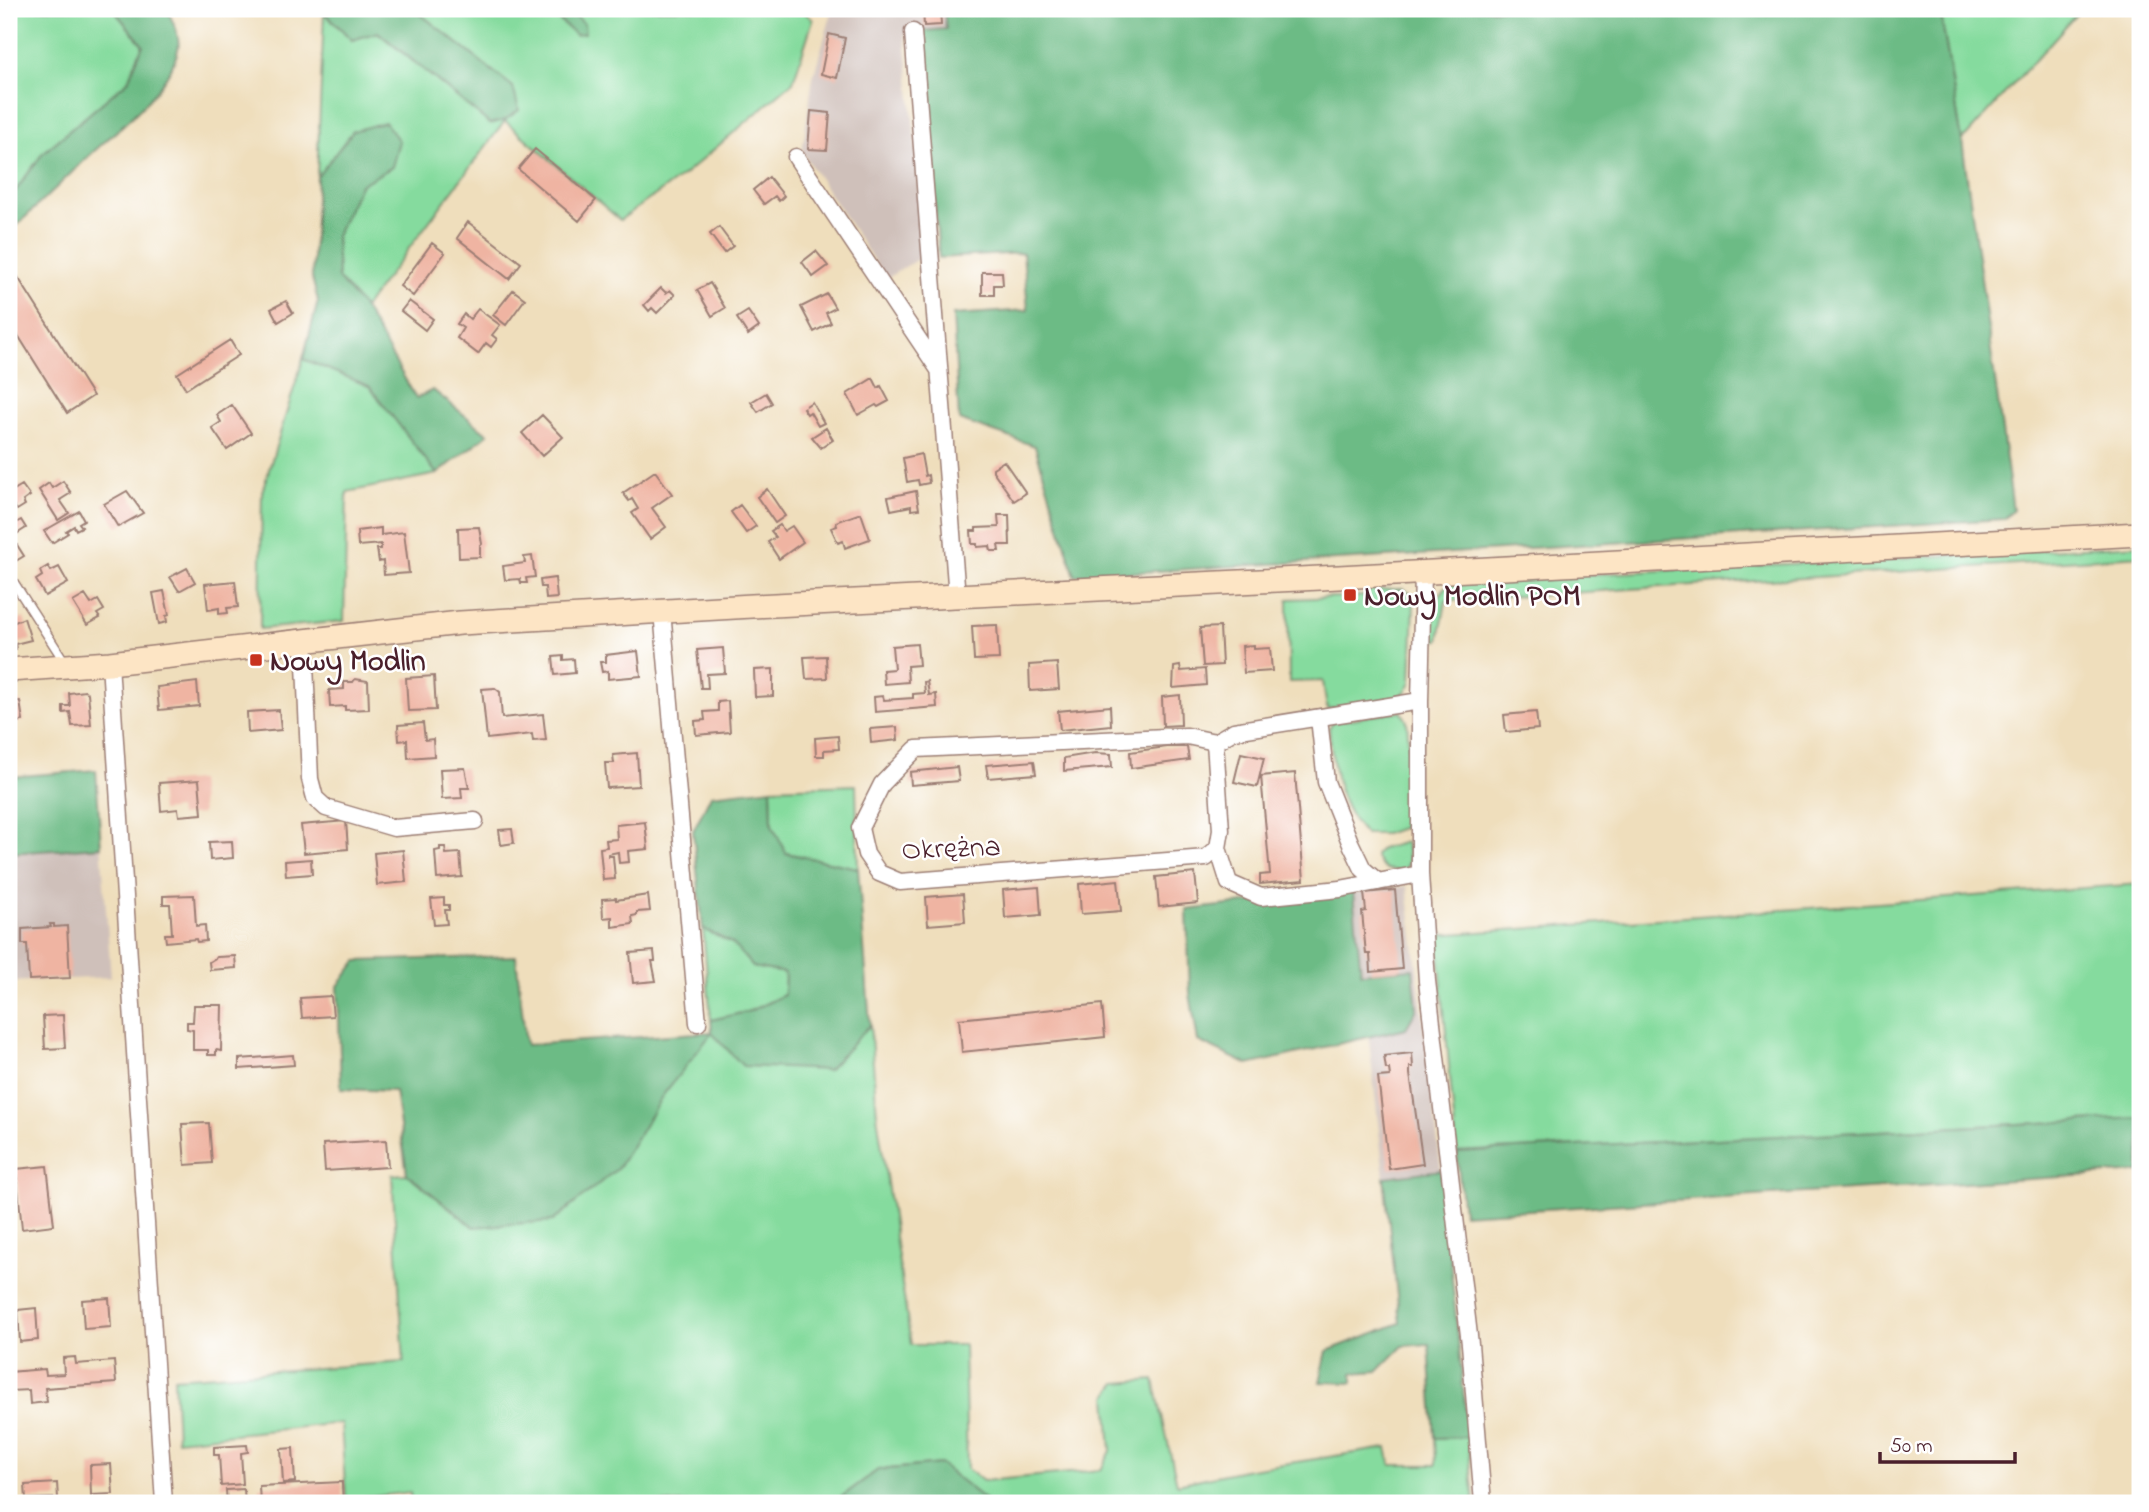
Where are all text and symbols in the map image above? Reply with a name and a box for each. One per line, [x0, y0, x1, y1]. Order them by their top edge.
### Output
place label: Nowy Modlin POM [1364, 576, 1581, 620]
marker: Nowy Modlin POM [1342, 587, 1358, 603]
place label: Nowy Modlin [270, 641, 426, 685]
marker: Nowy Modlin [248, 652, 264, 668]
street label: Okrężna [901, 826, 1001, 874]
scale bar [1880, 1421, 2014, 1465]
text: 50 m [1890, 1432, 1933, 1462]

